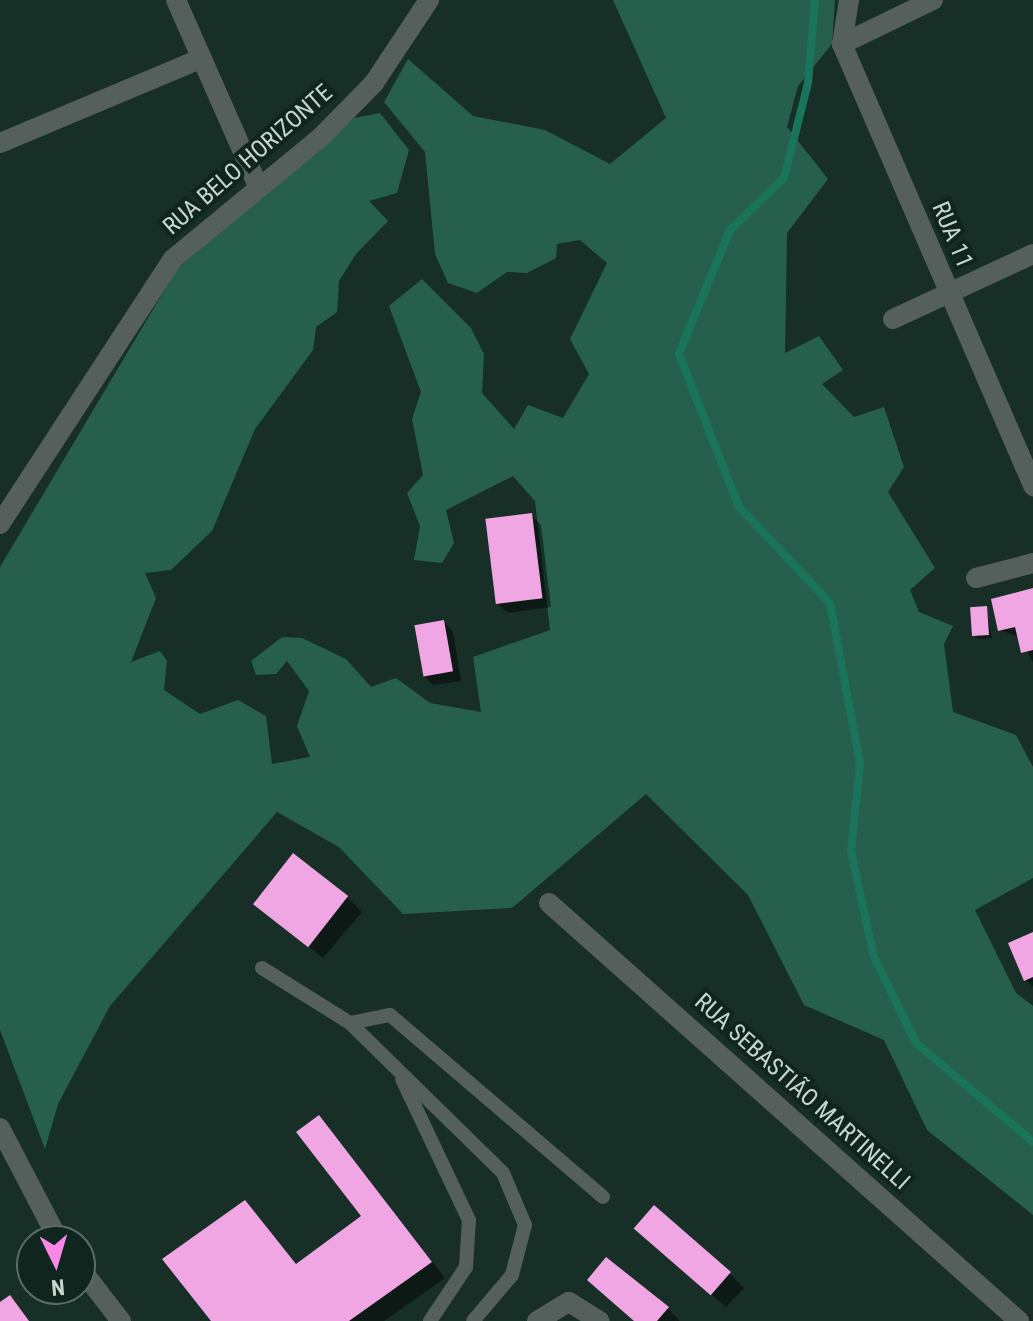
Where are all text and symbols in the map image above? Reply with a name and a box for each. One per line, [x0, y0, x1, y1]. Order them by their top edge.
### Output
street label: RUA BELO HORIZONTE [158, 79, 338, 241]
street label: RUA 11 [925, 198, 979, 272]
street label: RUA SEBASTIÃO MARTINELLI [689, 988, 915, 1196]
north arrow [16, 1225, 96, 1305]
text: N [50, 1274, 66, 1300]

